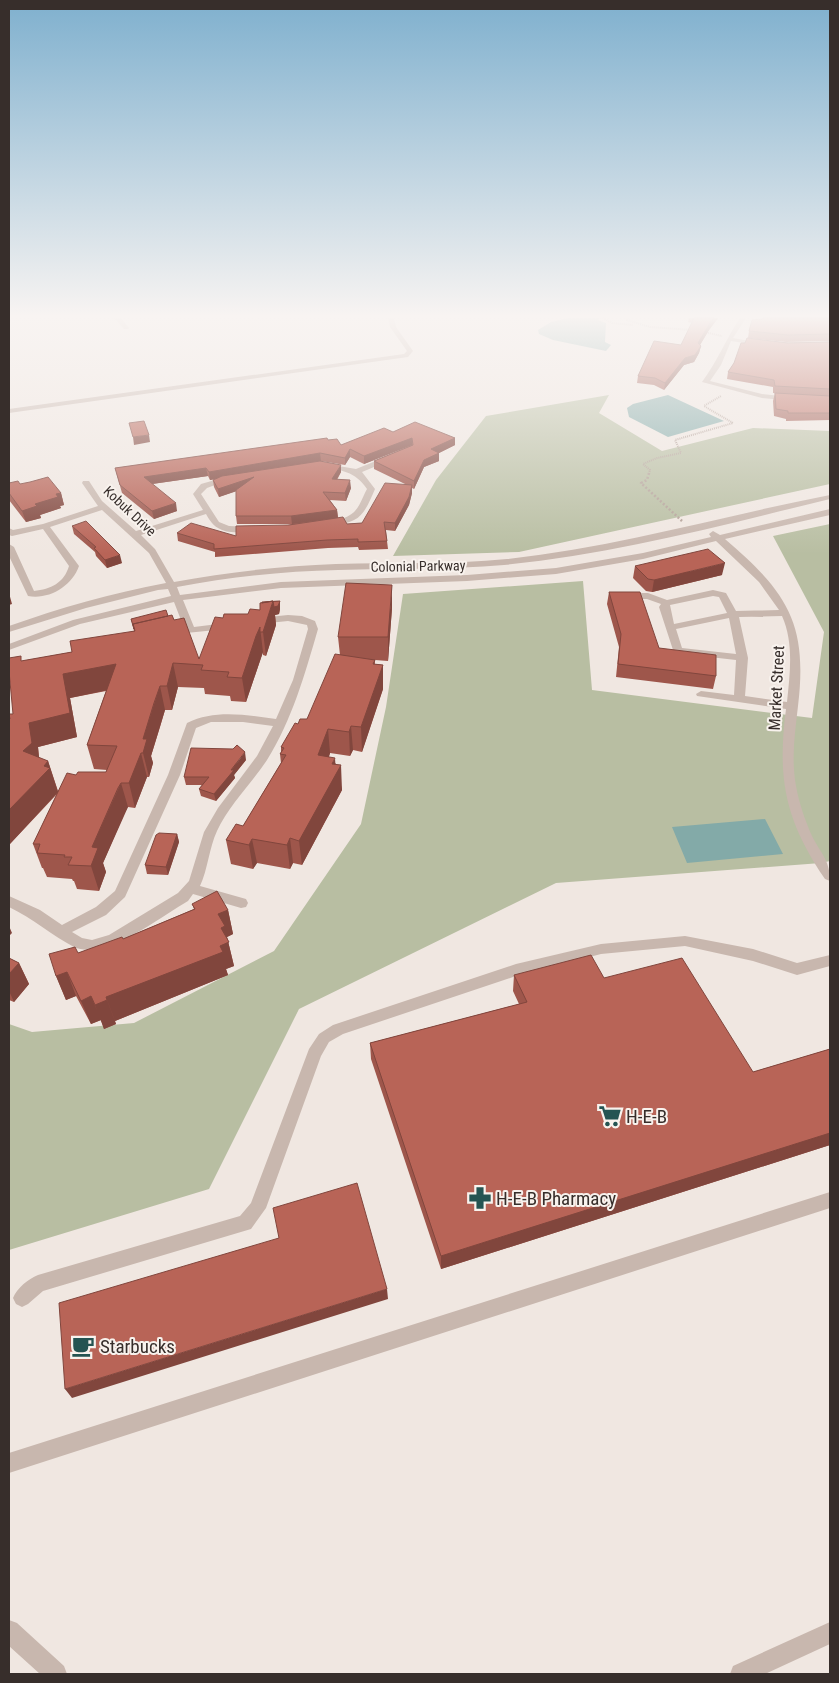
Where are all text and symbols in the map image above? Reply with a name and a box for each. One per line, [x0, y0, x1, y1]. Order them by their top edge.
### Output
street label: Kobuk Drive [101, 483, 160, 540]
street label: Colonial Parkway [370, 557, 466, 575]
street label: Market Street [765, 645, 788, 731]
supermarket icon: H-E-B [597, 1103, 623, 1129]
place label: H-E-B [626, 1105, 667, 1128]
pharmacy icon: H-E-B Pharmacy [467, 1185, 493, 1211]
place label: H-E-B Pharmacy [496, 1187, 616, 1210]
cafe icon: Starbucks [70, 1333, 96, 1359]
place label: Starbucks [100, 1335, 175, 1358]

